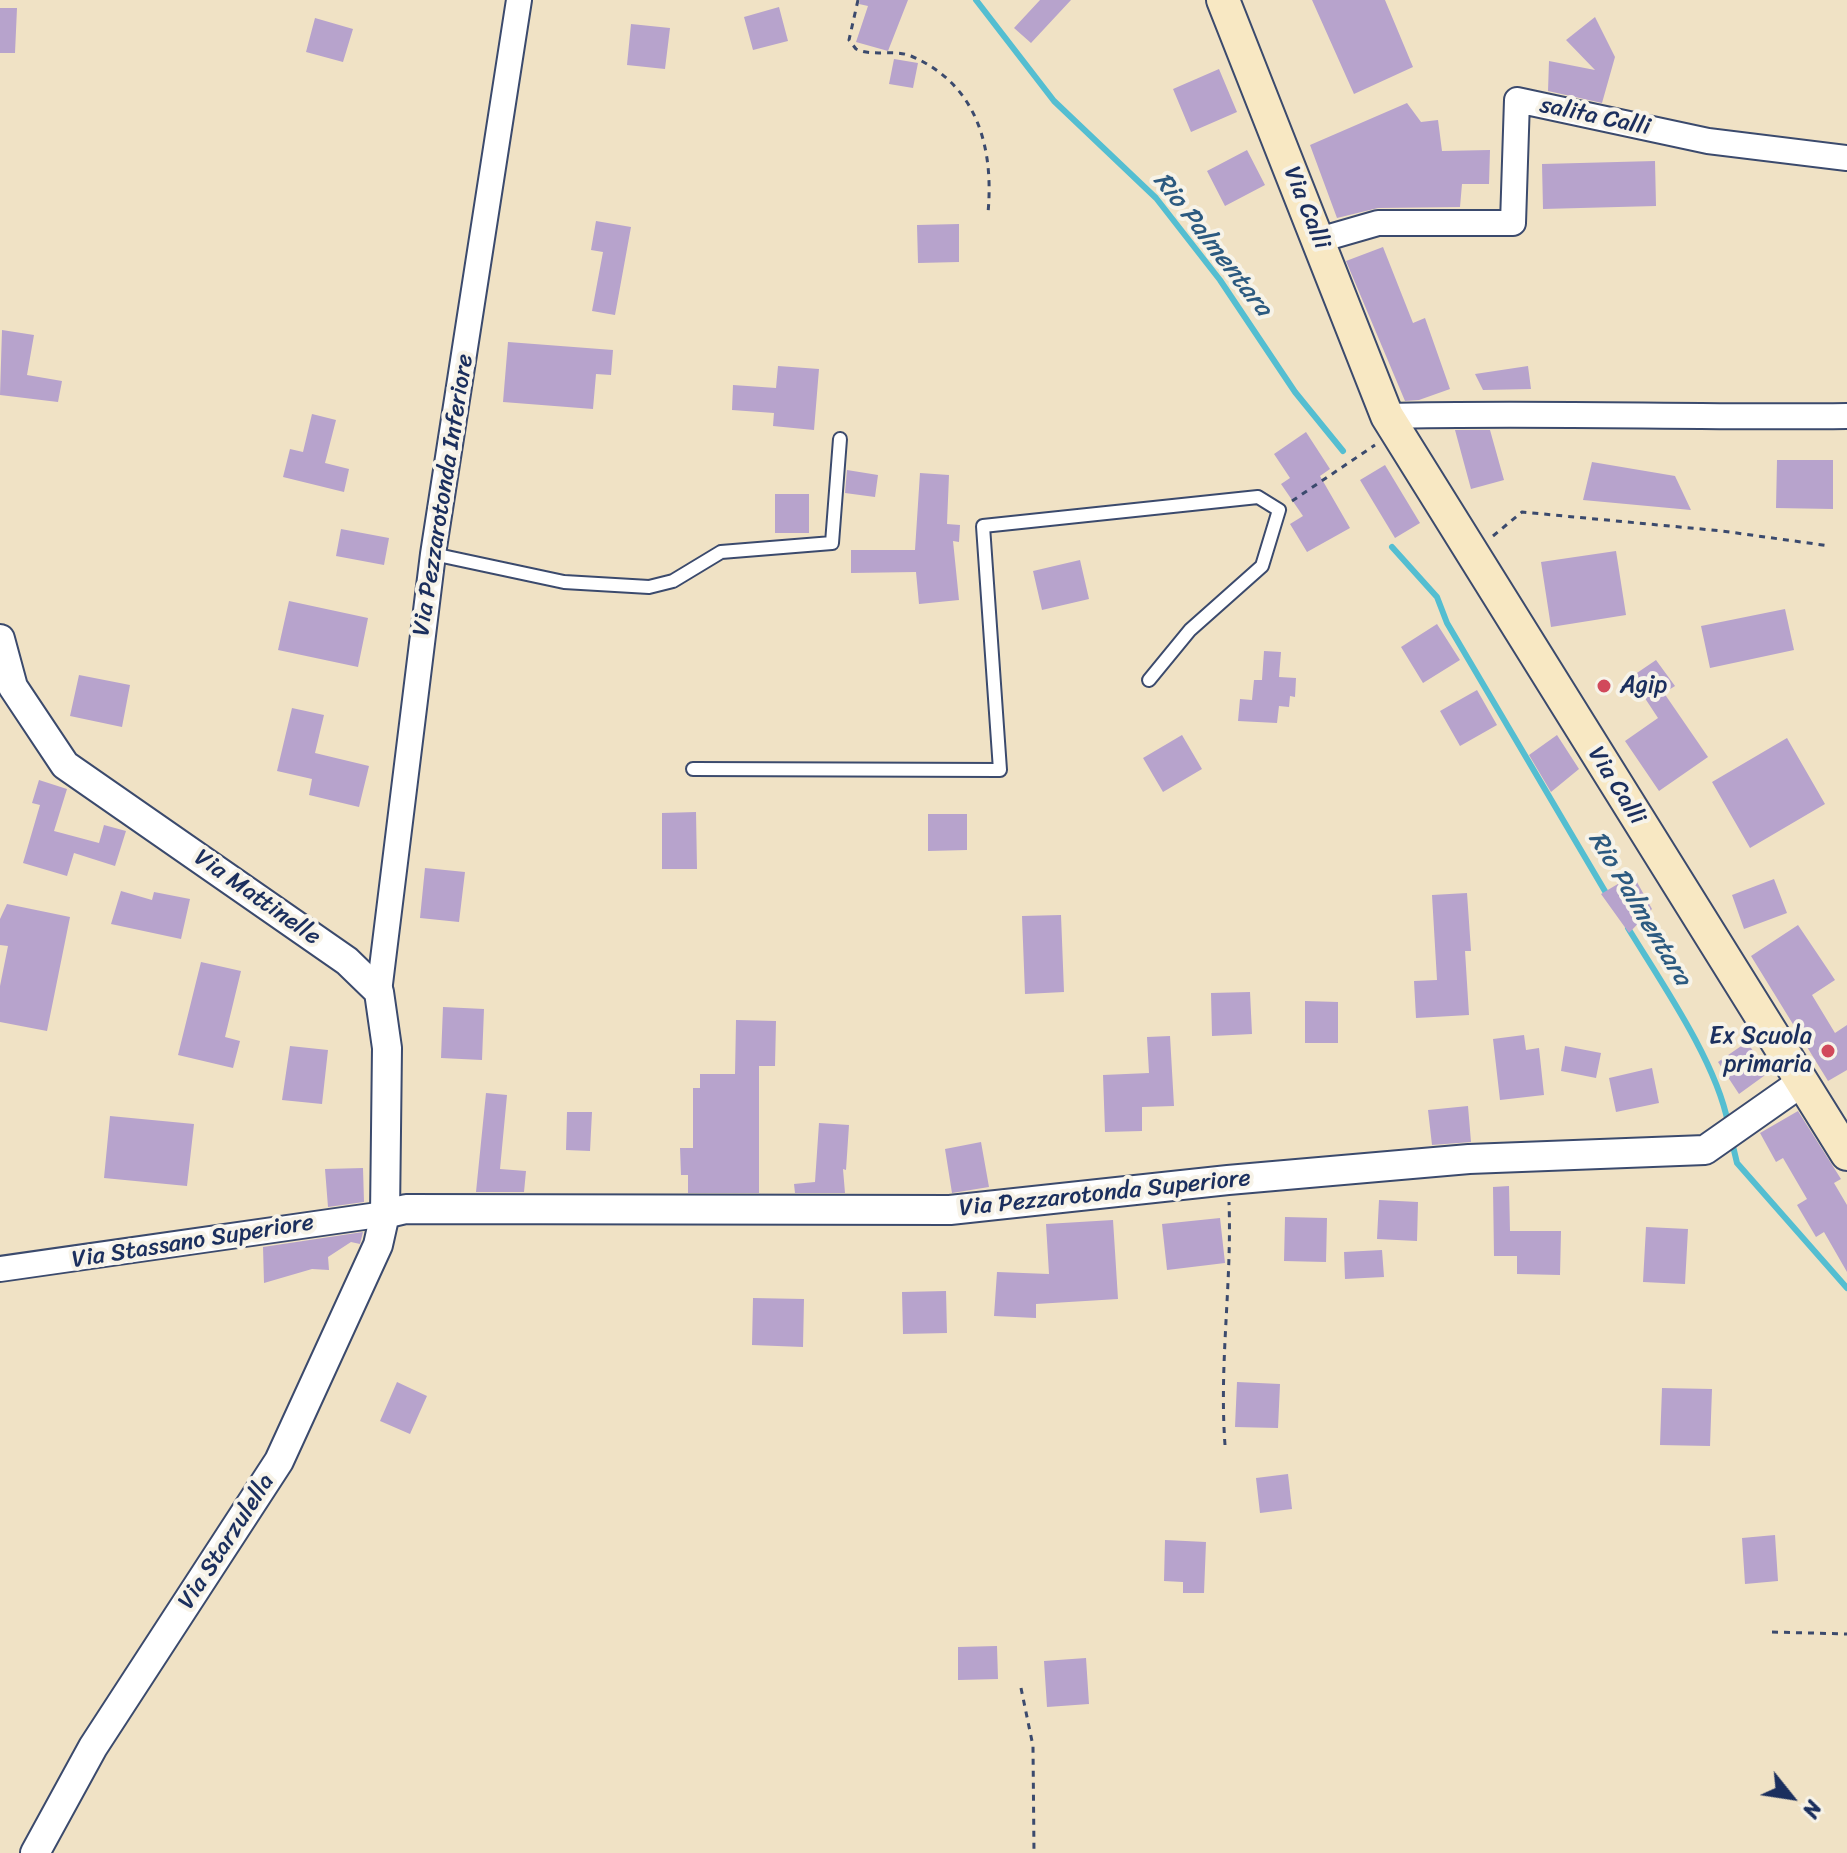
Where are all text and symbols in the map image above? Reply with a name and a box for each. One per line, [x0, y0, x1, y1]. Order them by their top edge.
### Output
street label: salita Calli [1537, 91, 1653, 143]
street label: Via Calli [1276, 163, 1336, 253]
water label: Rio Palmentara [1146, 167, 1278, 323]
street label: Via Pezzarotonda Inferiore [407, 352, 481, 638]
place label: Agip [1620, 672, 1667, 700]
marker: Agip [1595, 677, 1613, 695]
street label: Via Calli [1581, 742, 1651, 830]
water label: Rio Palmentara [1581, 826, 1697, 992]
street label: Via Mattinelle [188, 844, 326, 952]
place label: Ex Scuola primaria [1709, 1023, 1812, 1079]
marker: Ex Scuola primaria [1819, 1042, 1837, 1060]
street label: Via Pezzarotonda Superiore [958, 1164, 1252, 1224]
street label: Via Stassano Superiore [70, 1209, 316, 1275]
street label: Via Starzulella [173, 1469, 281, 1615]
north arrow [1751, 1757, 1831, 1837]
text: N [1792, 1793, 1833, 1826]

